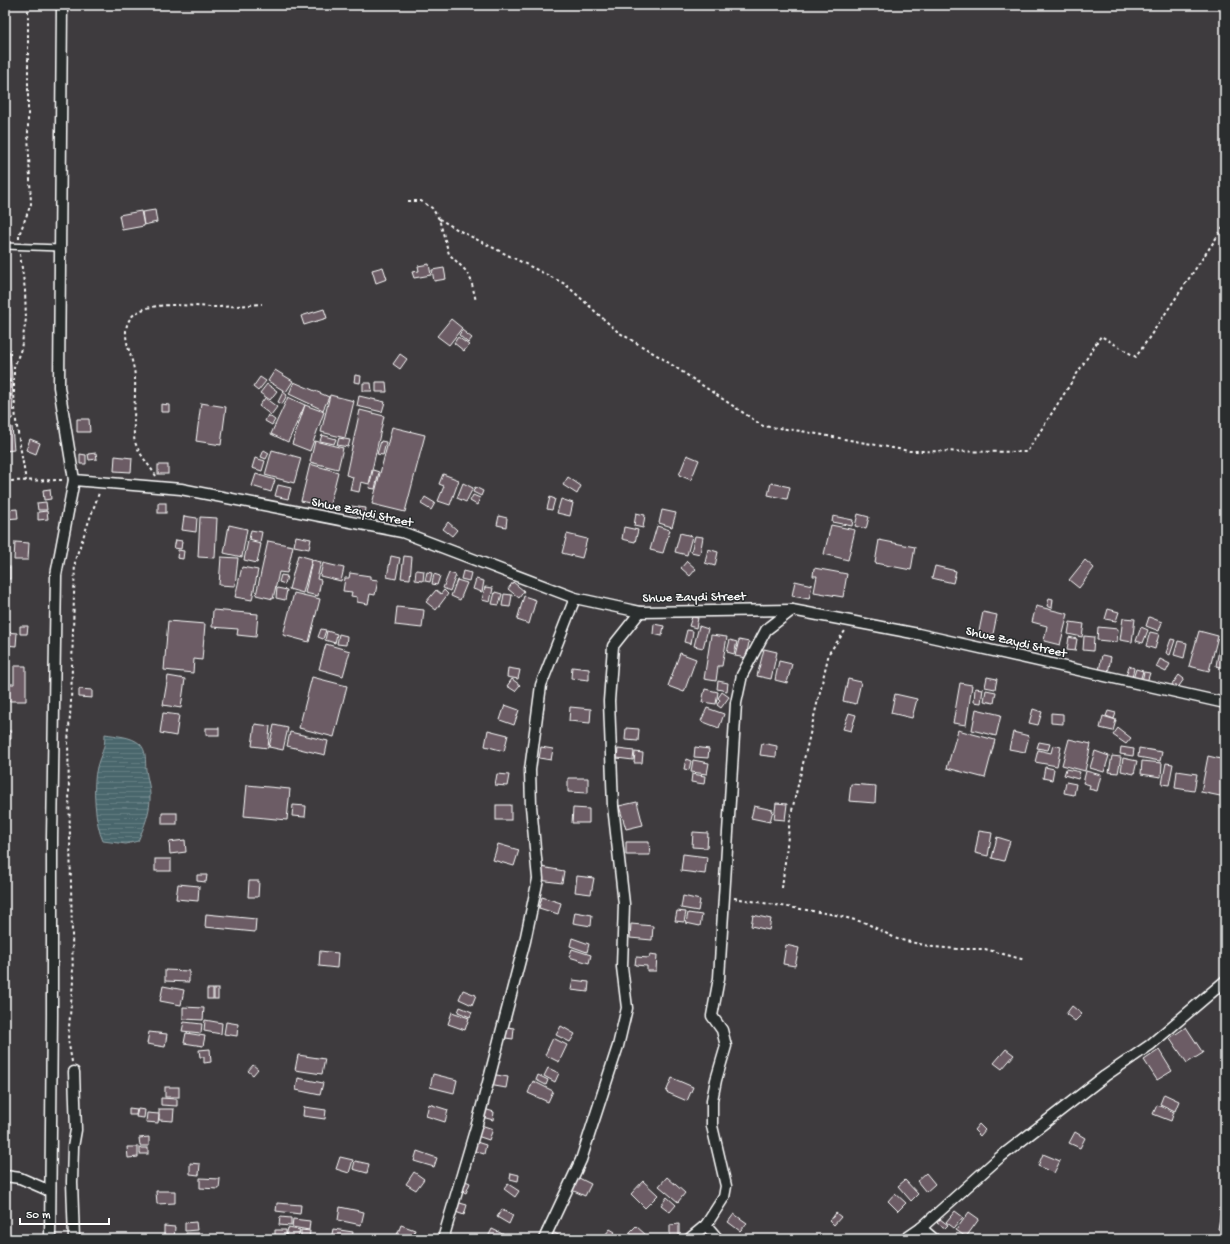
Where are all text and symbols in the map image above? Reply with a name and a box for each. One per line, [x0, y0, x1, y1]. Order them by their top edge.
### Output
street label: Shwe Zaydi Street [310, 495, 416, 531]
street label: Shwe Zaydi Street [642, 590, 747, 606]
street label: Shwe Zaydi Street [964, 624, 1070, 662]
scale bar [20, 1200, 109, 1226]
text: 50 m [26, 1209, 51, 1223]

